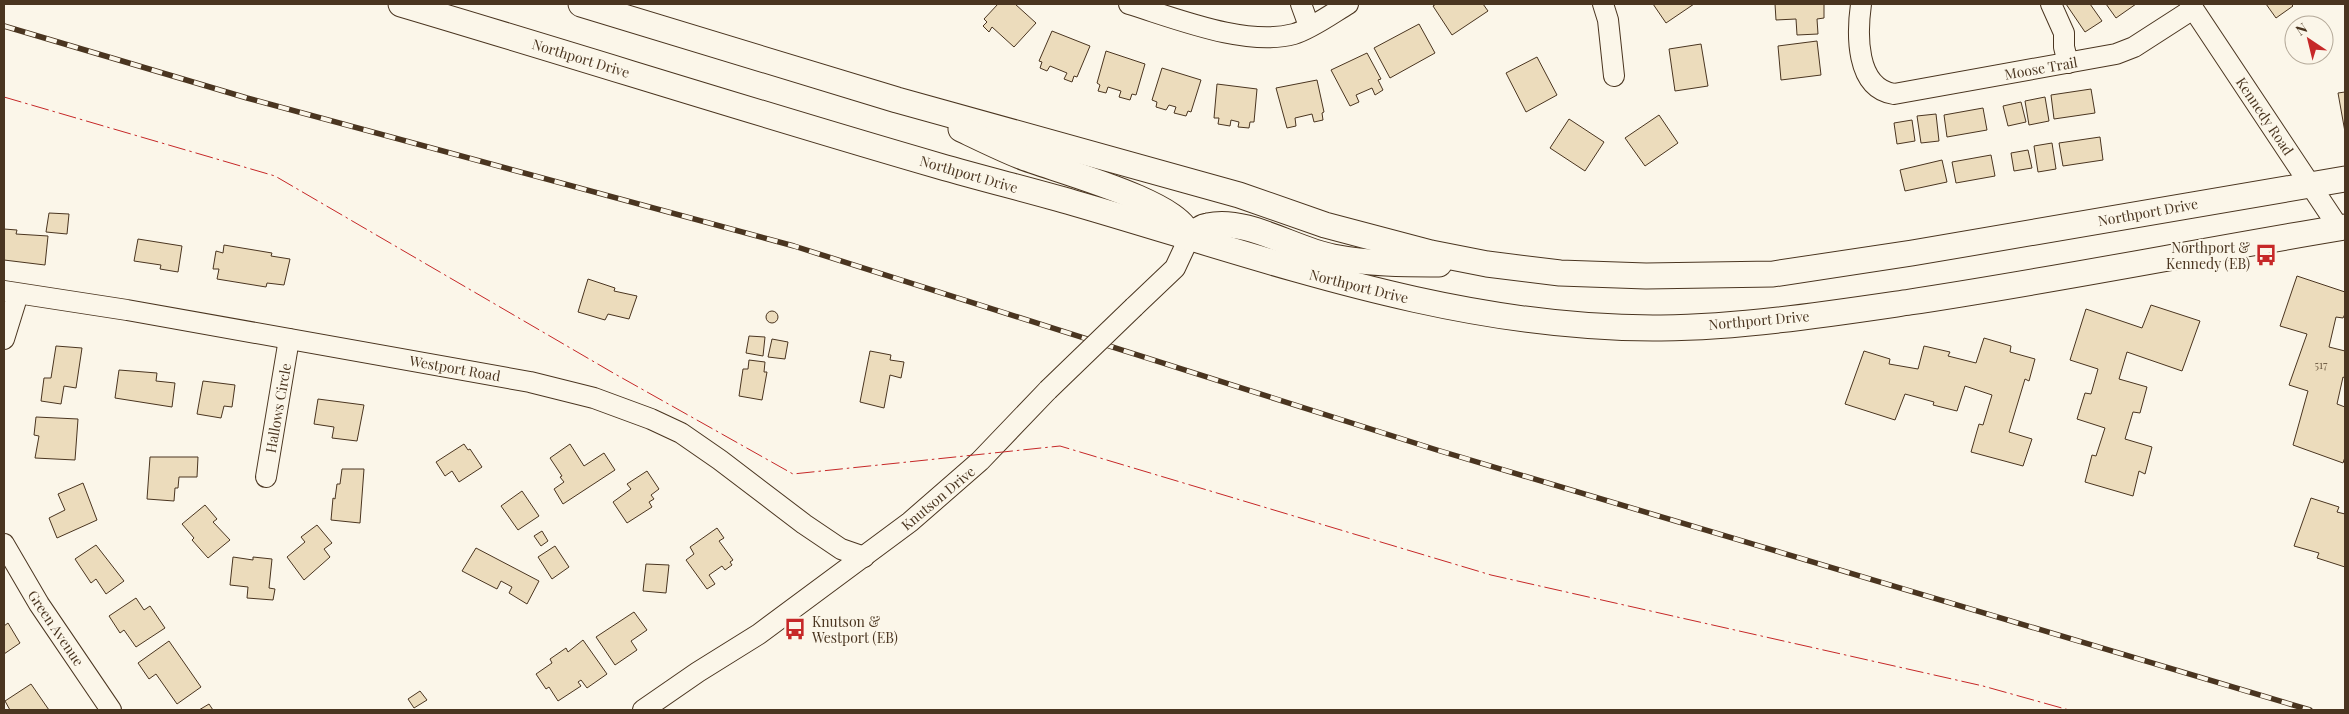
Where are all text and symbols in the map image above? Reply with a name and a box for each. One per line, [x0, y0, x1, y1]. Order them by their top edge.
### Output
north arrow [2284, 15, 2334, 65]
text: N [2292, 18, 2311, 40]
street label: Northport Drive [530, 34, 632, 82]
street label: Moose Trail [2003, 52, 2079, 84]
street label: Kennedy Road [2232, 73, 2298, 159]
street label: Northport Drive [918, 151, 1020, 197]
street label: Northport Drive [2097, 194, 2199, 230]
place label: Northport & Kennedy (EB) [2166, 238, 2250, 273]
bus stop icon: Northport & Kennedy (EB) [2253, 242, 2279, 268]
street label: Northport Drive [1308, 265, 1410, 307]
street label: Northport Drive [1708, 306, 1810, 334]
street label: Westport Road [407, 350, 502, 385]
house number: 517 [2314, 357, 2328, 372]
street label: Hallows Circle [261, 362, 295, 454]
street label: Knutson Drive [897, 462, 979, 534]
street label: Green Avenue [24, 586, 88, 670]
place label: Knutson & Westport (EB) [811, 612, 898, 647]
bus stop icon: Knutson & Westport (EB) [782, 616, 808, 642]

